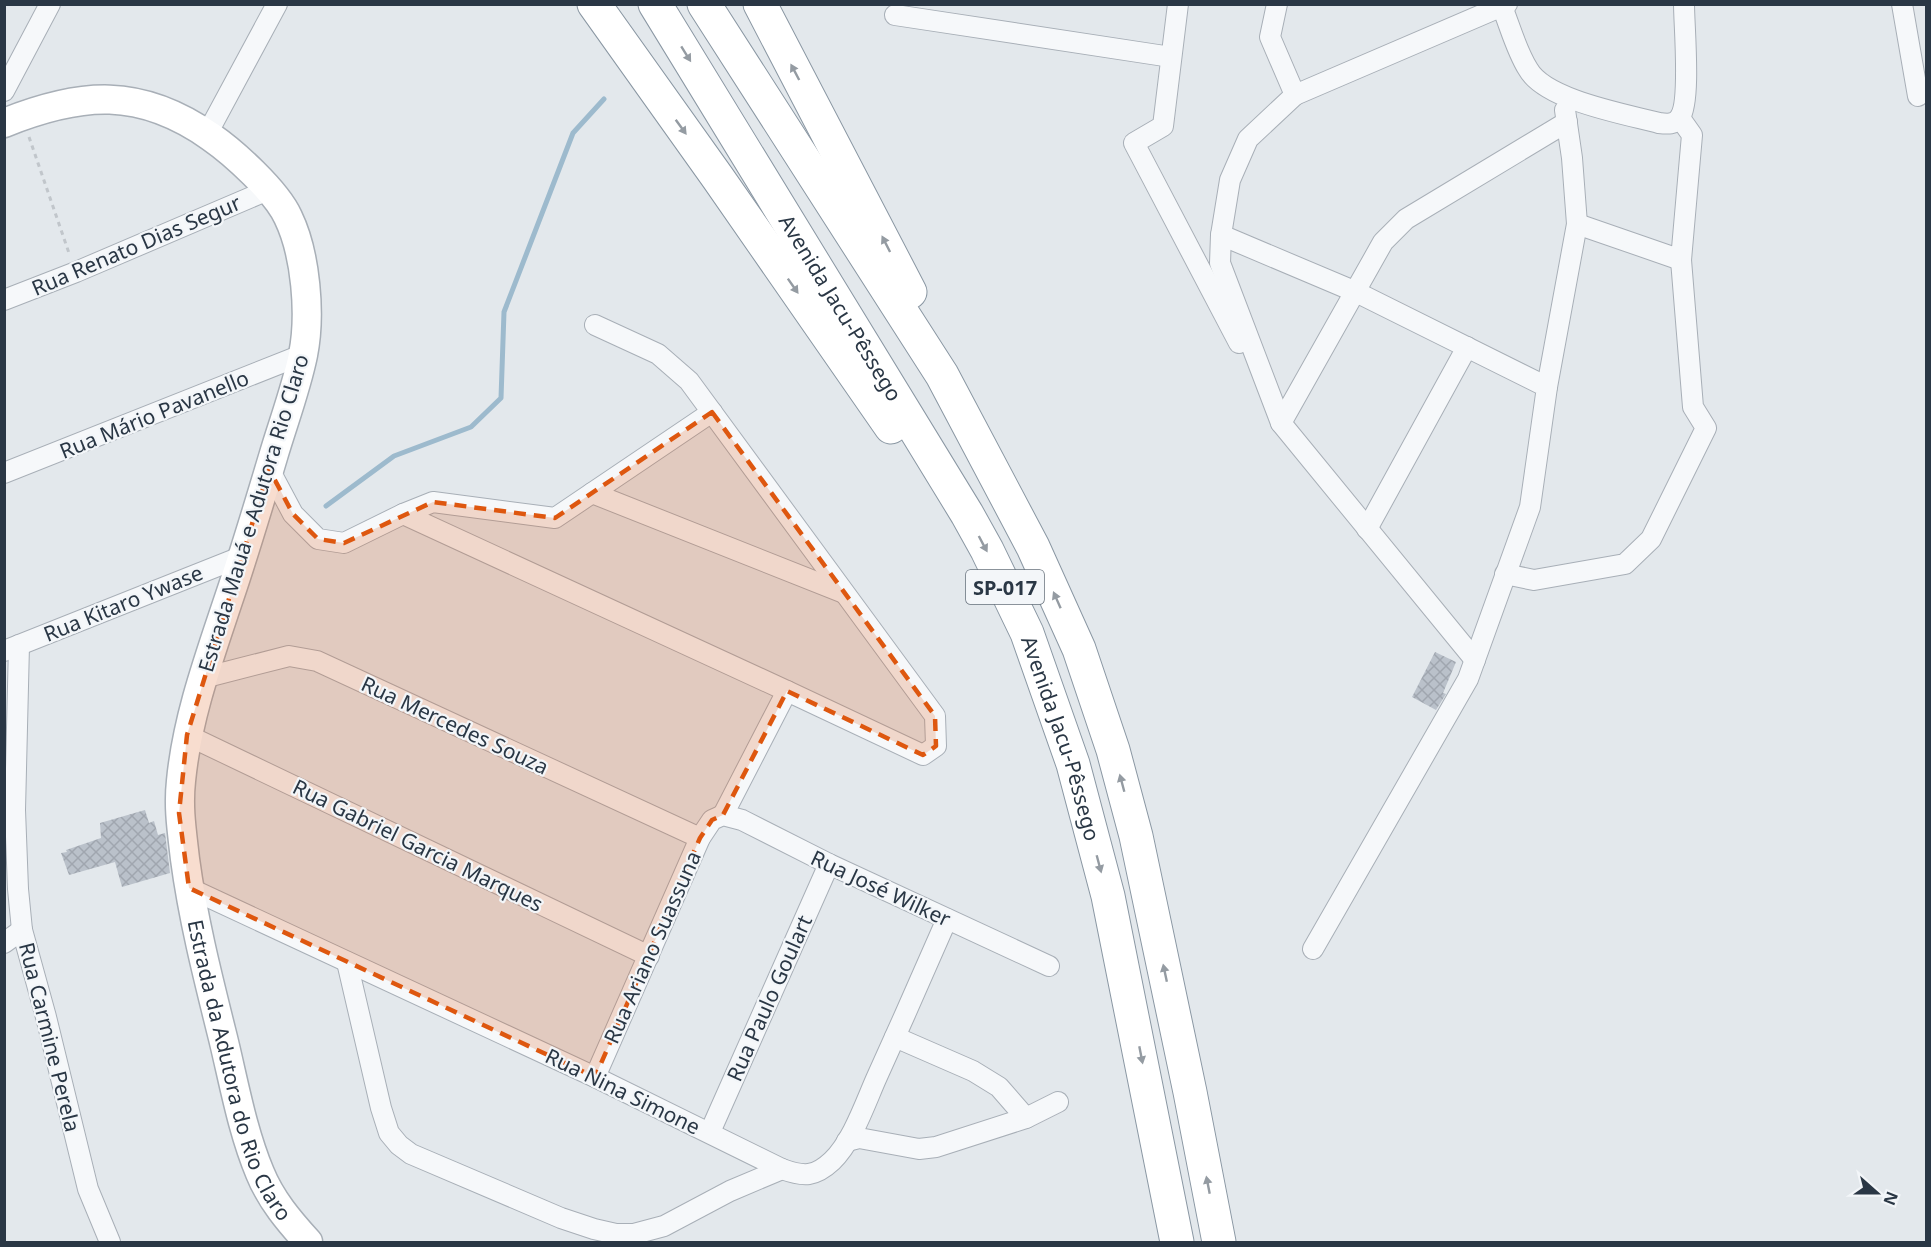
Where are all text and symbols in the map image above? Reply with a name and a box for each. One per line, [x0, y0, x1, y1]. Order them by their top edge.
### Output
one-way arrow [680, 46, 691, 62]
one-way arrow [790, 63, 800, 80]
one-way arrow [675, 119, 687, 134]
street label: Rua Renato Dias Segur [27, 188, 245, 302]
street label: Avenida Jacu-Pêssego [773, 209, 909, 406]
one-way arrow [881, 236, 891, 253]
one-way arrow [787, 278, 799, 294]
street label: Estrada Mauá e Adutora Rio Claro [191, 351, 315, 675]
street label: Rua Mário Pavanello [55, 363, 253, 465]
one-way arrow [978, 535, 988, 552]
street label: Rua Kitaro Ywase [39, 558, 207, 648]
road number: SP-017 [966, 570, 1044, 604]
one-way arrow [1052, 590, 1062, 608]
street label: Avenida Jacu-Pêssego [1015, 632, 1107, 844]
street label: Rua Mercedes Souza [357, 669, 553, 781]
street label: Rua Gabriel Garcia Marques [288, 772, 548, 918]
one-way arrow [1116, 774, 1126, 793]
street label: Rua José Wilker [807, 843, 956, 933]
street label: Rua Ariano Suassuna [597, 846, 707, 1048]
one-way arrow [1095, 855, 1105, 873]
street label: Rua Paulo Goulart [720, 910, 818, 1085]
street label: Estrada da Adutora do Rio Claro [182, 917, 298, 1226]
street label: Rua Carmine Perela [13, 939, 87, 1135]
one-way arrow [1160, 964, 1169, 983]
street label: Rua Nina Simone [541, 1041, 705, 1141]
one-way arrow [1137, 1046, 1146, 1065]
north arrow [1847, 1163, 1907, 1223]
one-way arrow [1203, 1175, 1212, 1194]
text: N [1878, 1188, 1904, 1208]

